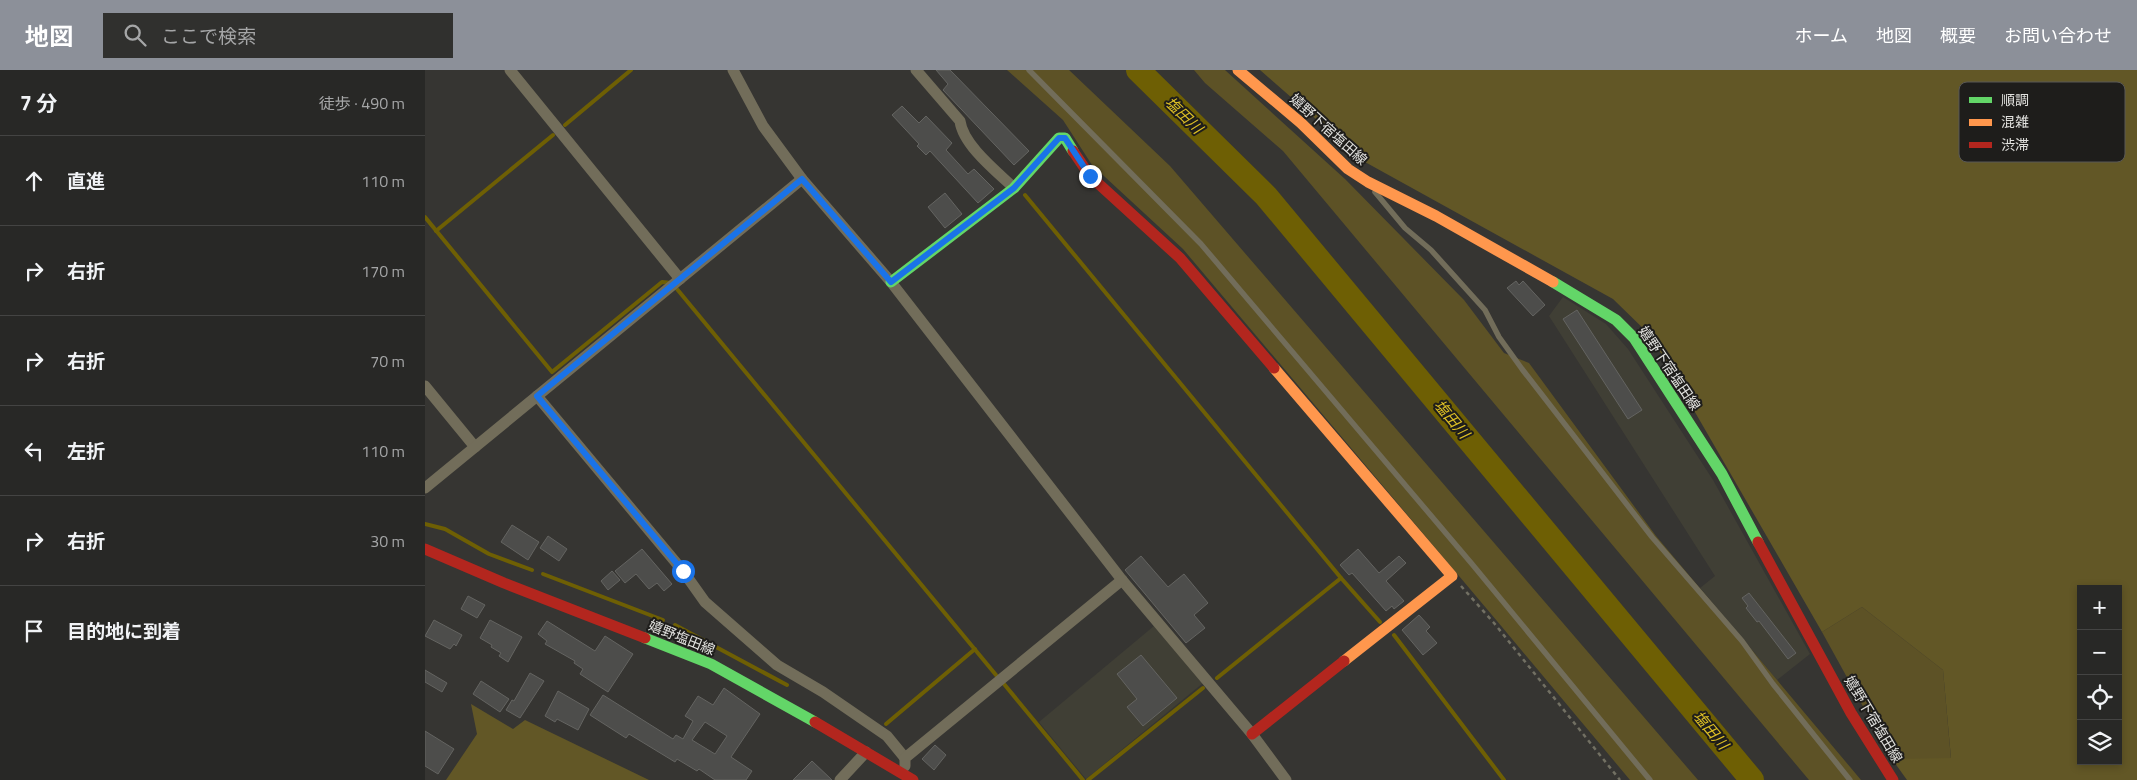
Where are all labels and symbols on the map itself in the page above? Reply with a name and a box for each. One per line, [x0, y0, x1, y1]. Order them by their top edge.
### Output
legend [1959, 82, 2125, 162]
street label: 嬉野下宿塩田線 [1286, 88, 1372, 170]
text: 順調 [2001, 89, 2029, 110]
water label: 塩田川 [1160, 91, 1210, 140]
text: 混雑 [2001, 111, 2029, 132]
text: 渋滞 [2001, 134, 2029, 155]
route end [1079, 165, 1102, 188]
street label: 嬉野下宿塩田線 [1634, 322, 1706, 414]
water label: 塩田川 [1429, 394, 1477, 445]
route start [672, 560, 695, 583]
street label: 嬉野塩田線 [646, 614, 718, 660]
street label: 嬉野下宿塩田線 [1840, 672, 1908, 766]
water label: 塩田川 [1688, 705, 1736, 756]

